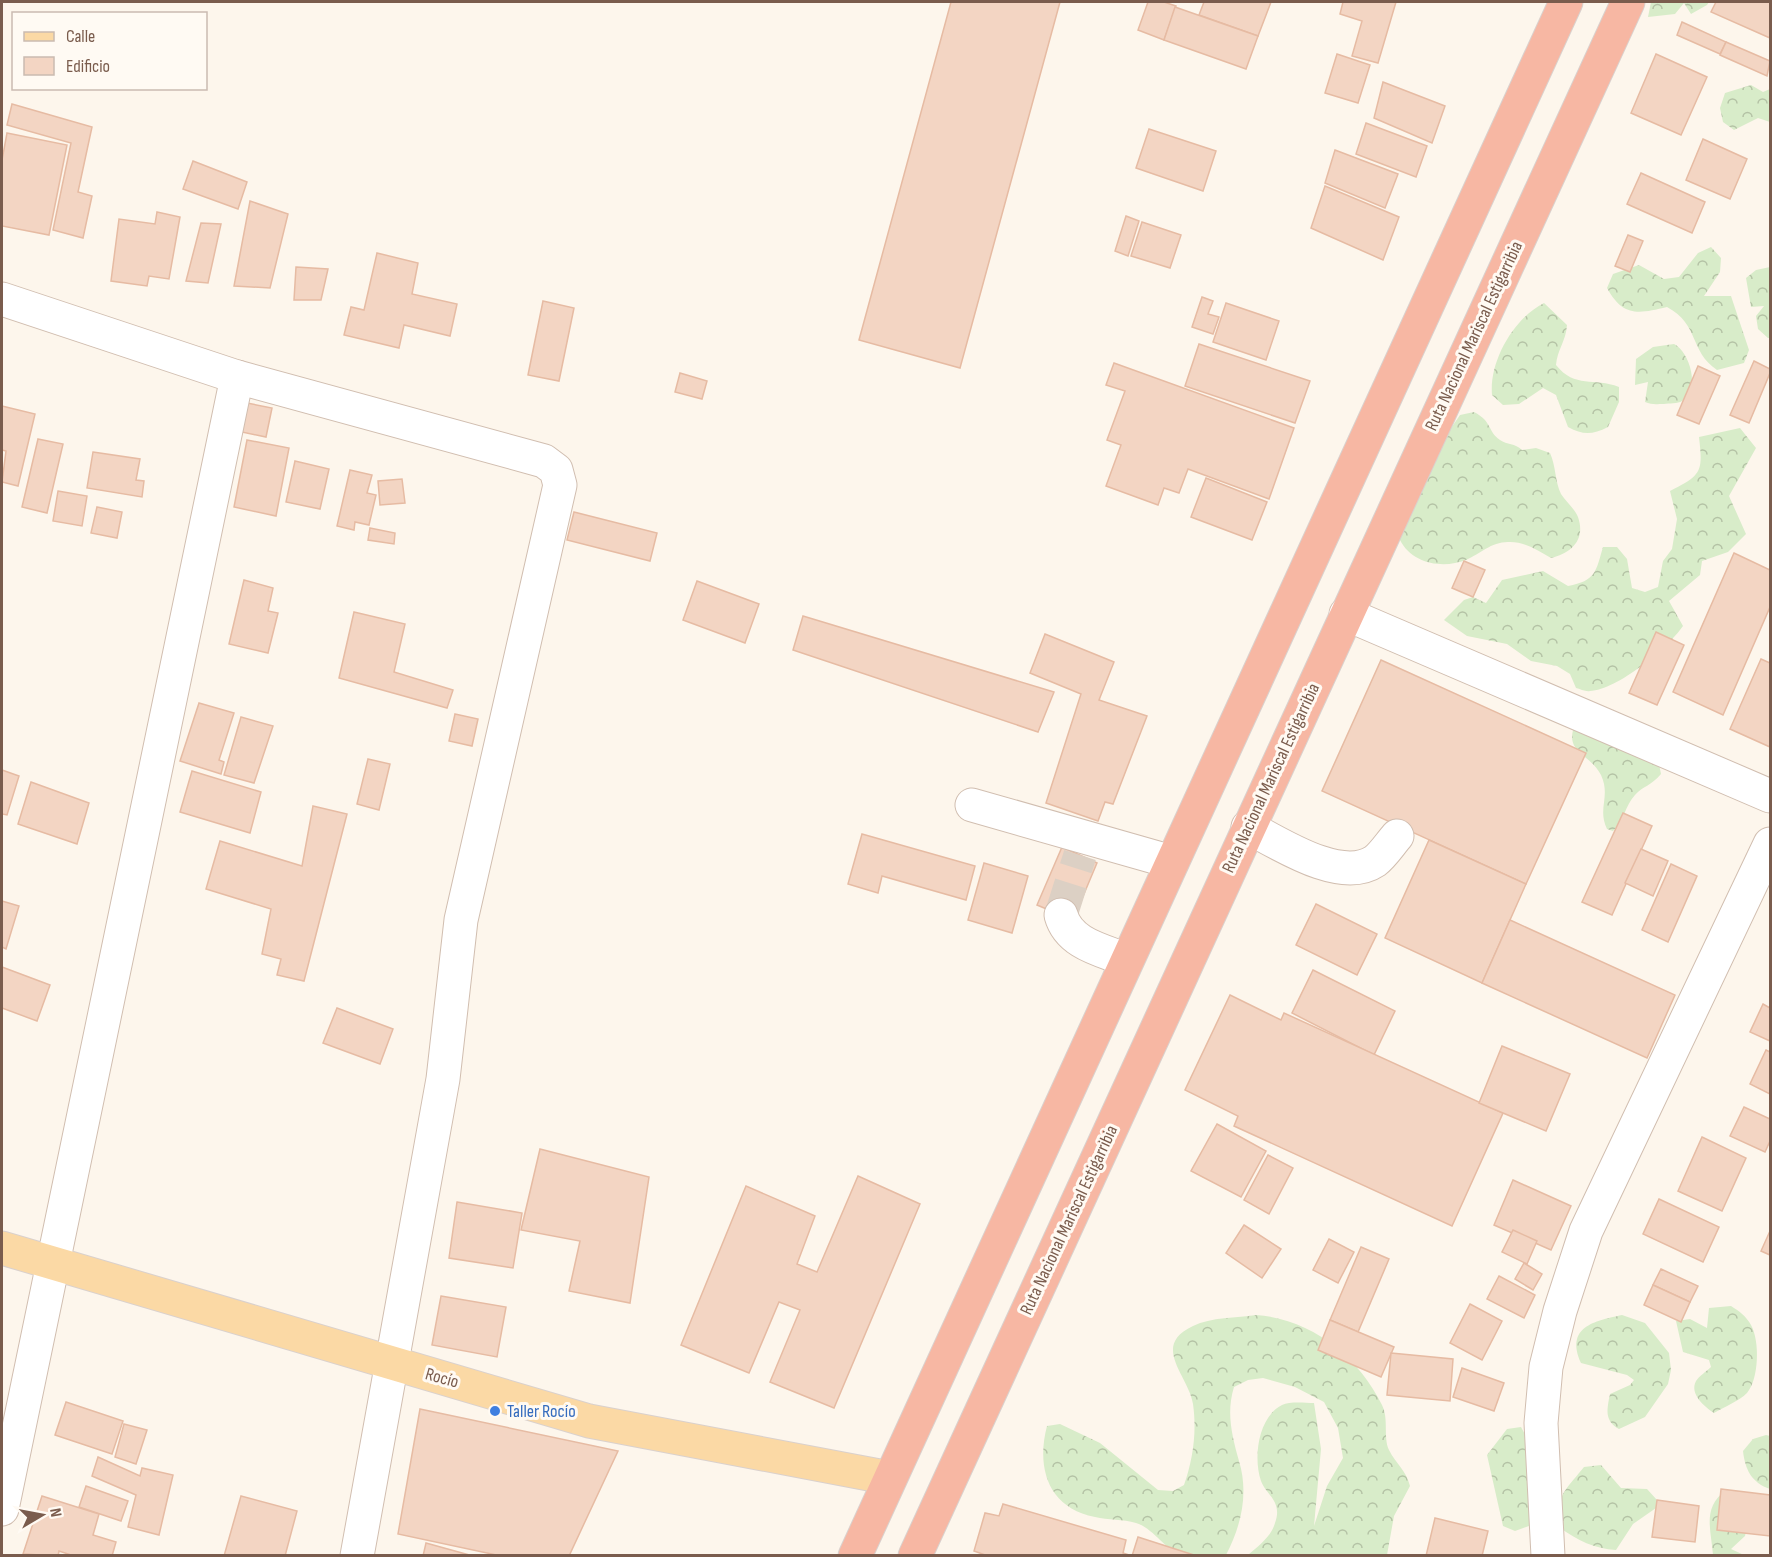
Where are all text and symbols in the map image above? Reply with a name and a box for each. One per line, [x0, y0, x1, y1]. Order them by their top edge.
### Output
legend [12, 12, 207, 90]
text: Calle [66, 26, 95, 47]
text: Edificio [66, 56, 110, 77]
street label: Ruta Nacional Mariscal Estigarribia [1421, 238, 1527, 434]
street label: Ruta Nacional Mariscal Estigarribia [1218, 680, 1324, 876]
street label: Ruta Nacional Mariscal Estigarribia [1016, 1122, 1122, 1318]
street label: Rocío [423, 1363, 461, 1393]
place label: Taller Rocío [507, 1401, 576, 1422]
marker: Taller Rocío [488, 1404, 502, 1418]
north arrow [12, 1485, 72, 1545]
text: N [45, 1507, 65, 1519]

